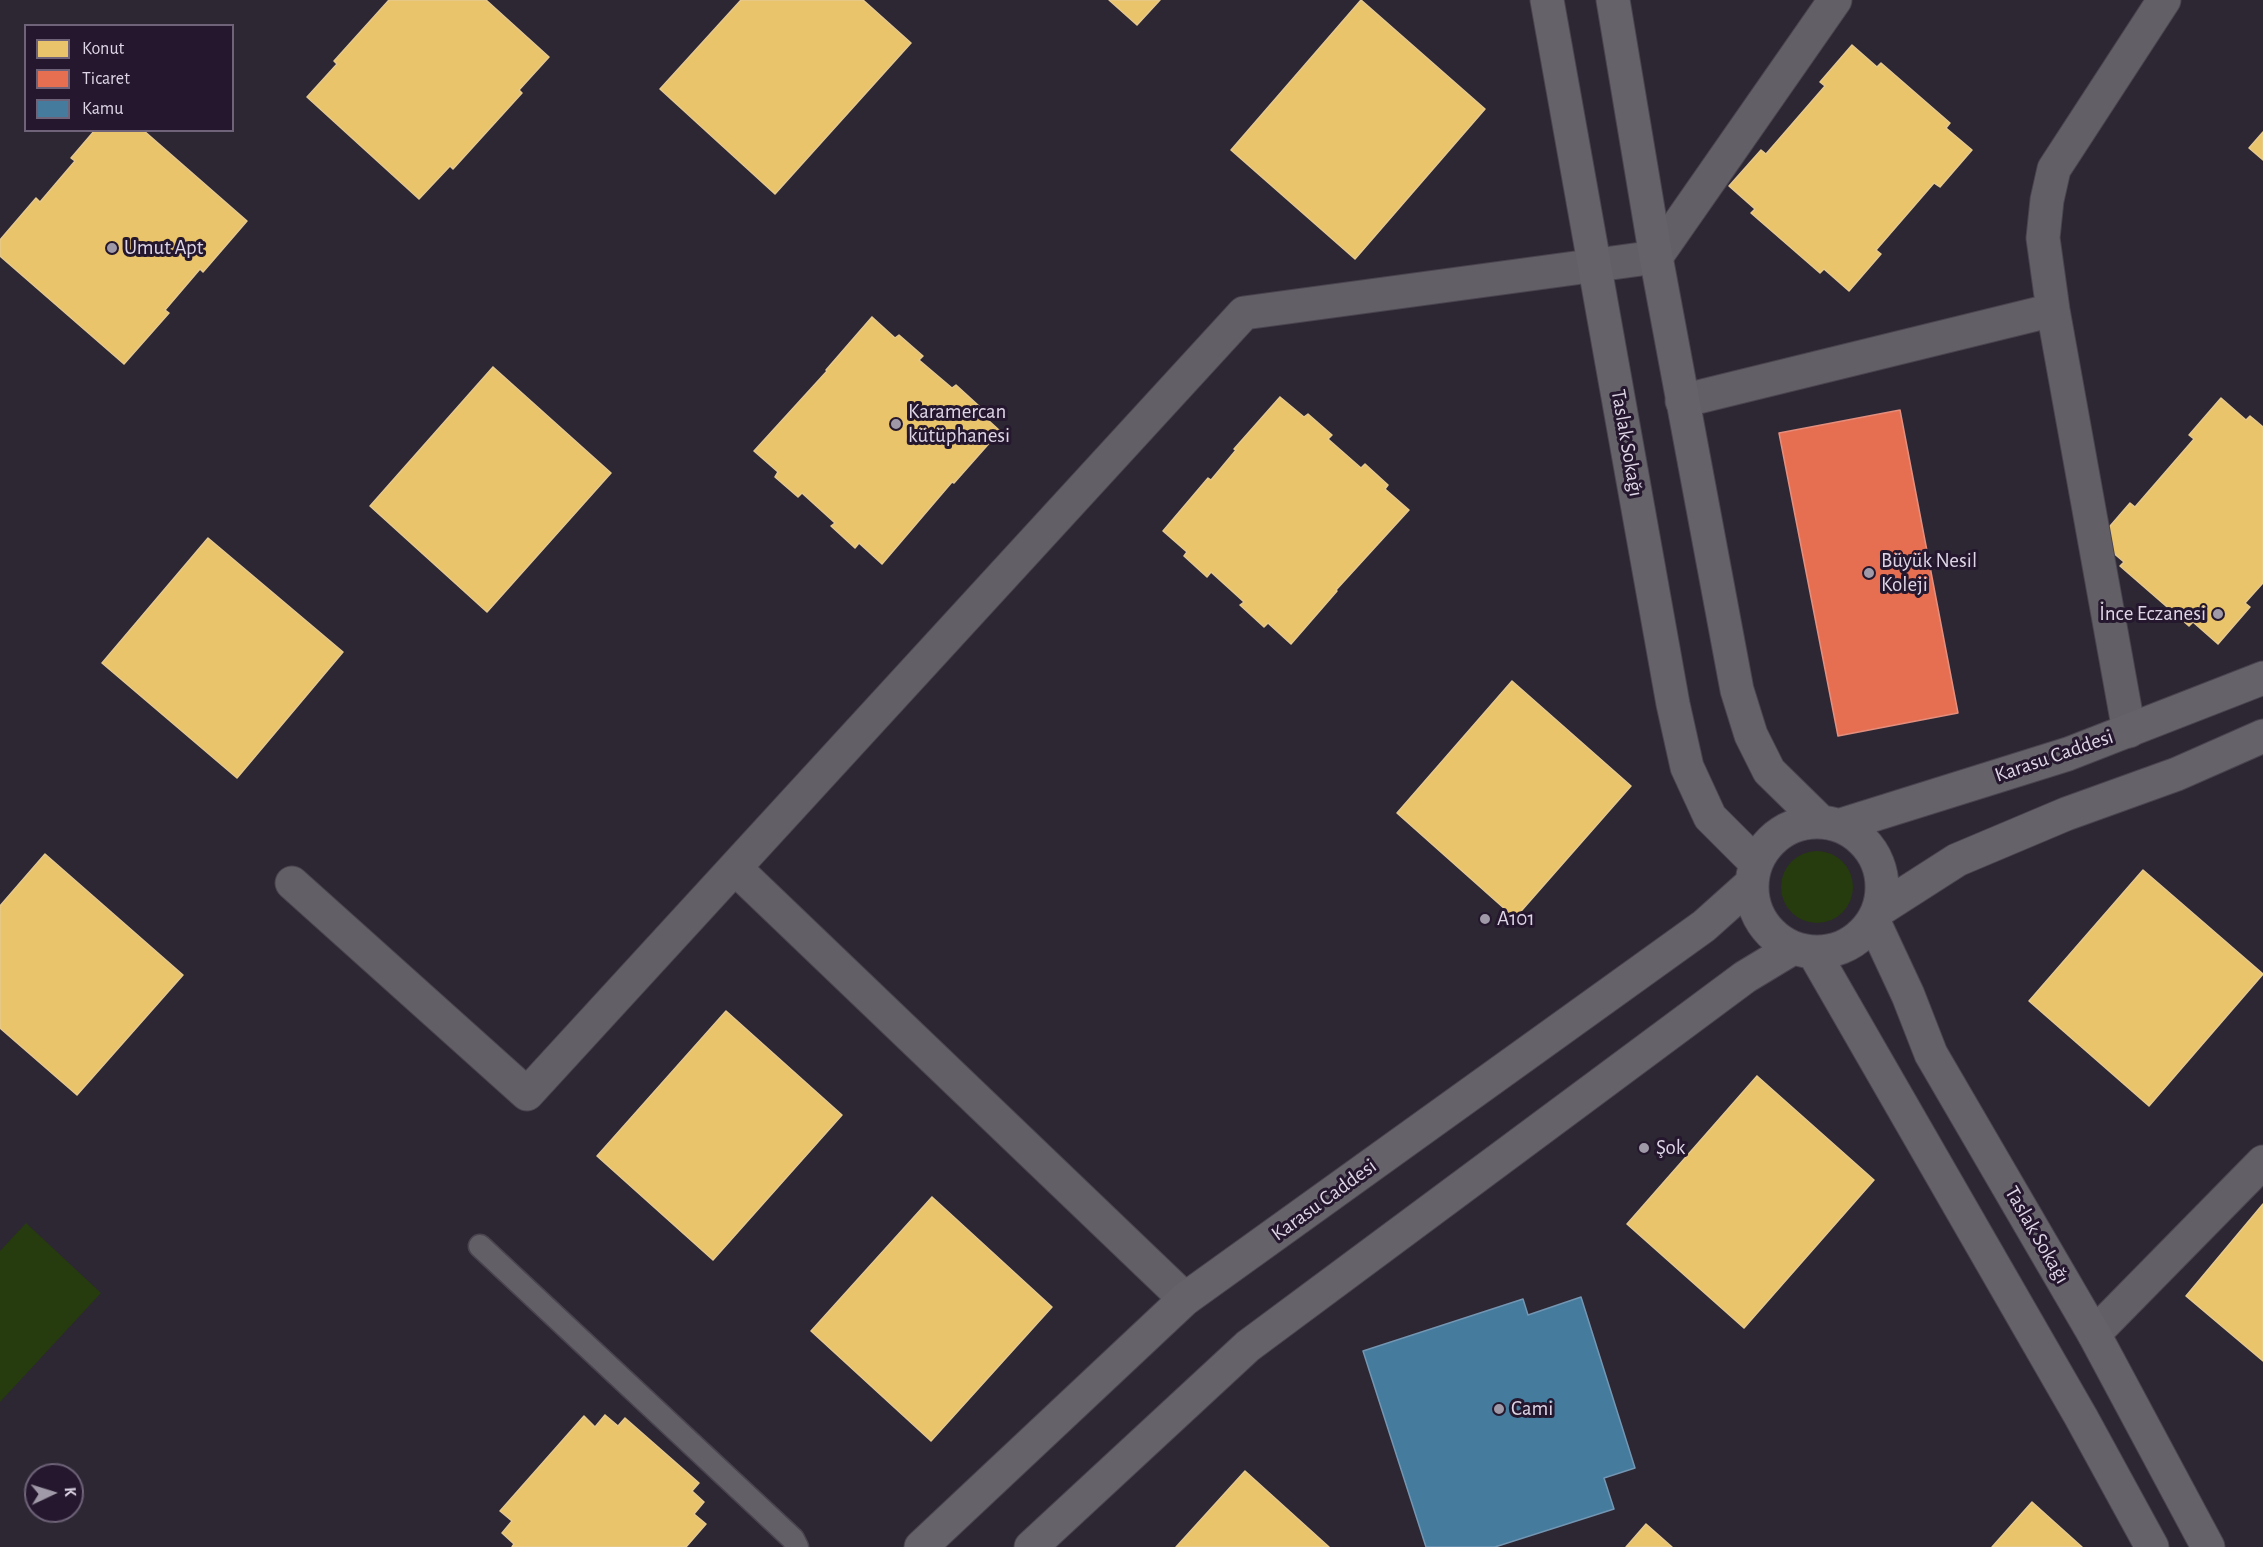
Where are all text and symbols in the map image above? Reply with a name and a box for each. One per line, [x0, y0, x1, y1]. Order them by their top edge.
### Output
legend [24, 24, 234, 132]
text: Konut [82, 40, 124, 58]
text: Ticaret [82, 70, 130, 88]
text: Kamu [82, 100, 123, 118]
place label: Umut Apt [124, 235, 204, 261]
marker: Umut Apt [105, 241, 119, 255]
street label: Taslak Sokağı [1605, 387, 1649, 499]
place label: Karamercan kütüphanesi [908, 399, 1010, 449]
marker: Karamercan kütüphanesi [889, 417, 903, 431]
place label: Büyük Nesil Koleji [1881, 548, 1977, 598]
marker: Büyük Nesil Koleji [1862, 566, 1876, 580]
place label: İnce Eczanesi [2099, 601, 2206, 627]
marker: İnce Eczanesi [2211, 607, 2225, 621]
street label: Karasu Caddesi [1991, 724, 2117, 788]
place label: A101 [1497, 906, 1535, 932]
marker: A101 [1478, 912, 1492, 926]
place label: Şok [1656, 1135, 1685, 1161]
marker: Şok [1637, 1141, 1651, 1155]
street label: Karasu Caddesi [1266, 1153, 1382, 1247]
street label: Taslak Sokağı [1999, 1182, 2075, 1288]
place label: Cami [1511, 1396, 1553, 1422]
marker: Cami [1492, 1402, 1506, 1416]
north arrow [24, 1463, 84, 1523]
text: K [62, 1487, 78, 1497]

